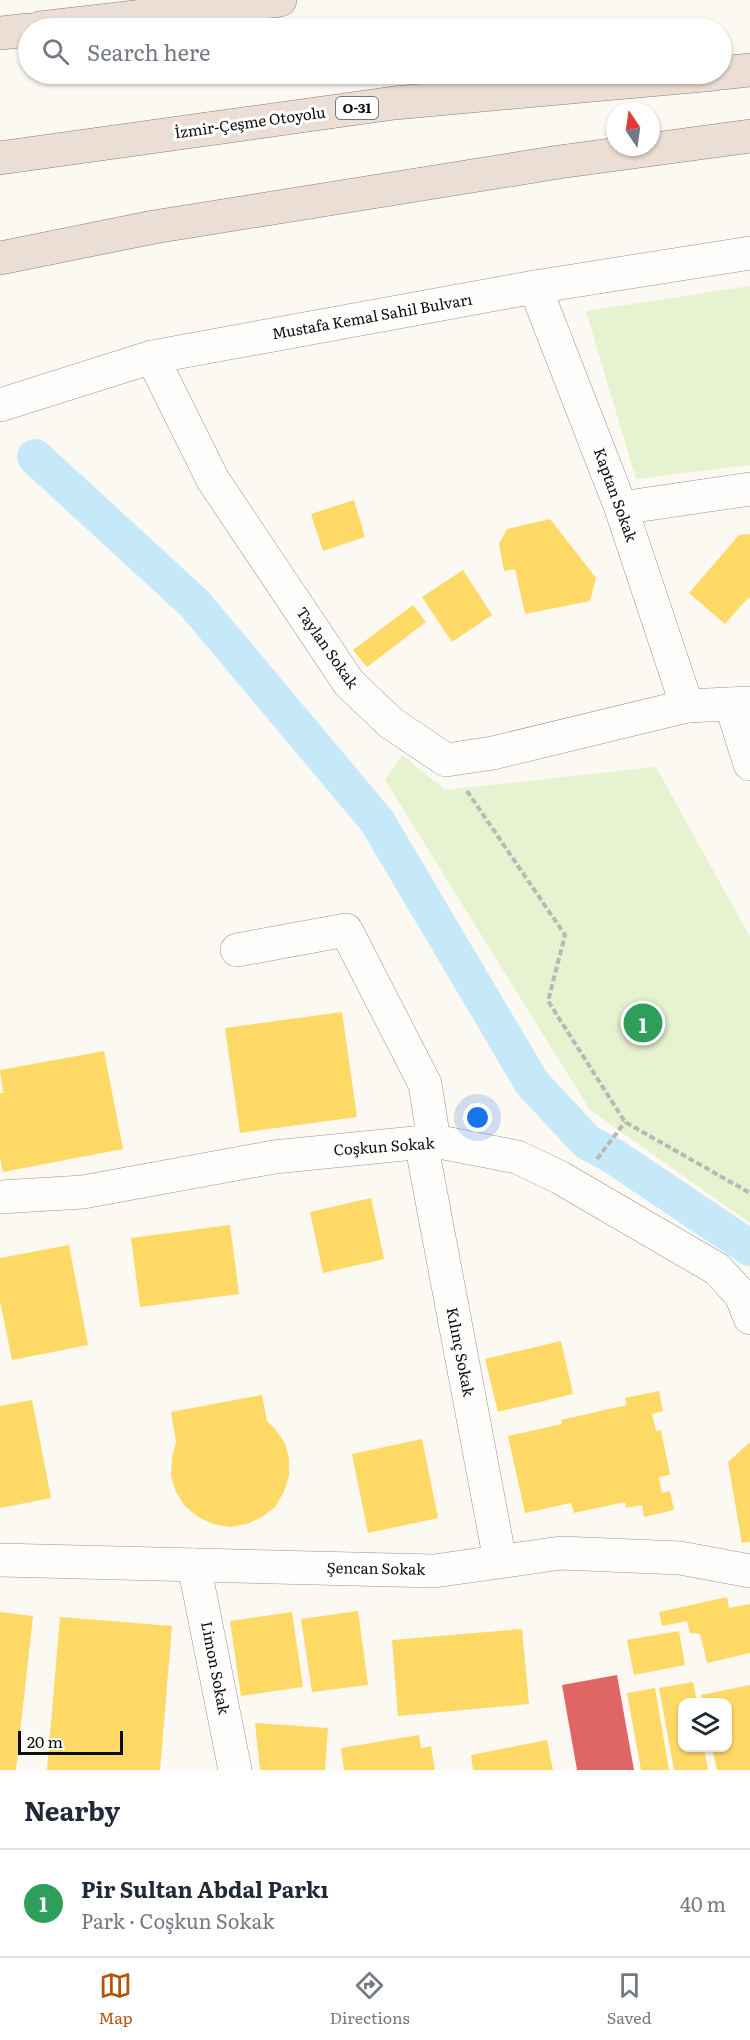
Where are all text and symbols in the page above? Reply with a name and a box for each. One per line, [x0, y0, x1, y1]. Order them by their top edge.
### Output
search box [18, 18, 732, 84]
icon: search [39, 35, 72, 68]
text: Search here [87, 35, 210, 68]
road number: O-31 [336, 97, 378, 119]
street label: İzmir-Çeşme Otoyolu [173, 99, 327, 144]
north arrow [606, 102, 660, 156]
street label: Mustafa Kemal Sahil Bulvarı [270, 287, 474, 344]
street label: Kaptan Sokak [589, 444, 644, 546]
street label: Taylan Sokak [291, 602, 365, 693]
pin: 1 [624, 1000, 662, 1046]
your location [463, 1103, 492, 1132]
street label: Coşkun Sokak [333, 1130, 436, 1161]
street label: Kılınç Sokak [442, 1305, 482, 1399]
street label: Şencan Sokak [326, 1555, 426, 1580]
street label: Limon Sokak [196, 1619, 237, 1717]
map controls [678, 1698, 732, 1752]
button: layers [678, 1698, 732, 1752]
scale bar [18, 1728, 123, 1756]
text: 20 m [27, 1729, 63, 1753]
text: Nearby [24, 1790, 120, 1829]
text: Pir Sultan Abdal Parkı [81, 1872, 329, 1905]
text: 1 [39, 1888, 48, 1918]
text: 40 m [680, 1888, 726, 1918]
text: Park · Coşkun Sokak [81, 1905, 274, 1935]
tab: Map [99, 1969, 133, 2029]
tab: Directions [330, 1969, 410, 2029]
tab: Saved [607, 1969, 651, 2029]

